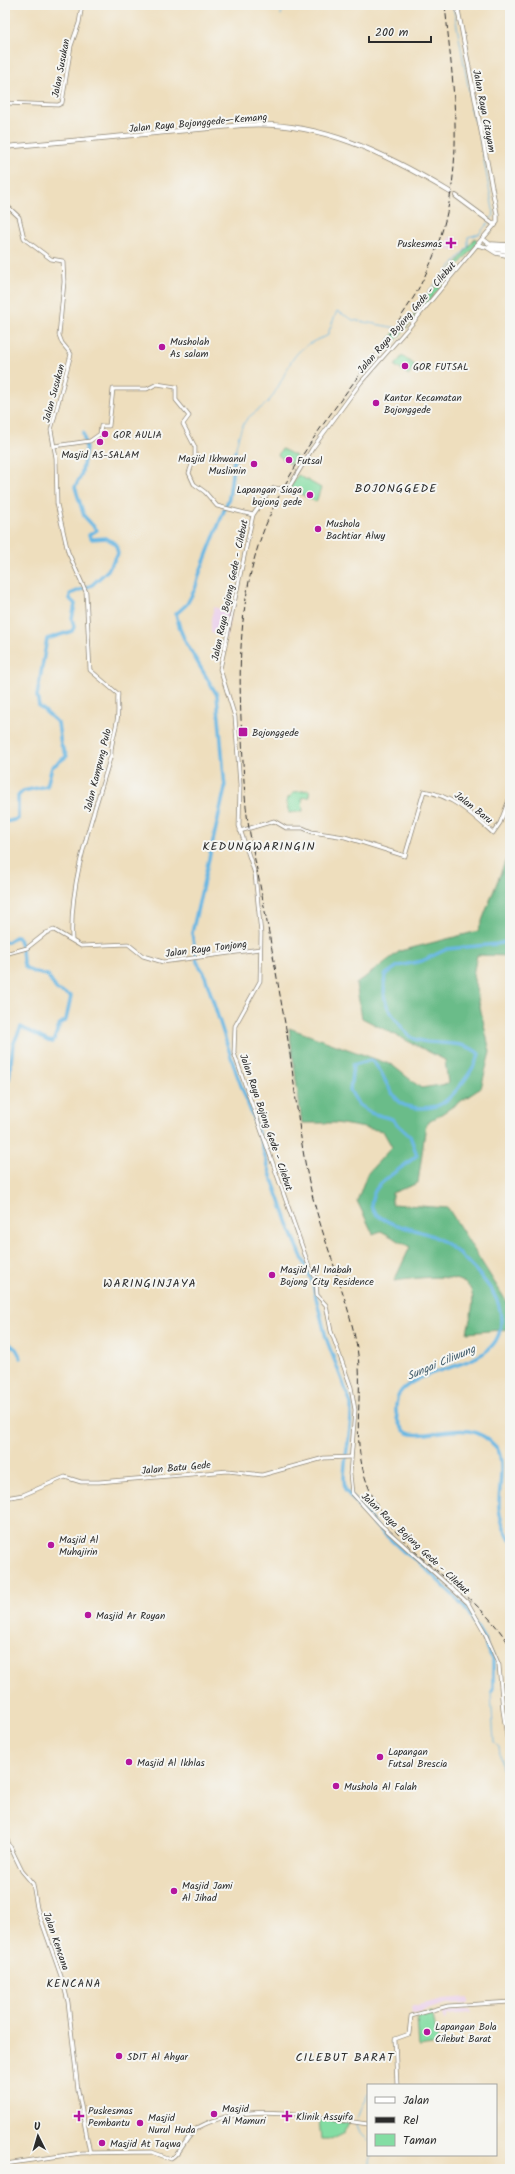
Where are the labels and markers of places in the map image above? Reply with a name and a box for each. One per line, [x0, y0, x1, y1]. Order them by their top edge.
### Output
place label: Puskesmas [397, 236, 443, 252]
marker: Puskesmas [445, 237, 457, 249]
place label: Musholah As salam [170, 334, 209, 362]
marker: Musholah As salam [157, 342, 167, 352]
place label: GOR FUTSAL [413, 359, 469, 375]
marker: GOR FUTSAL [400, 361, 410, 371]
place label: Kantor Kecamatan Bojonggede [384, 390, 462, 418]
marker: Kantor Kecamatan Bojonggede [371, 398, 381, 408]
place label: GOR AULIA [113, 427, 162, 443]
marker: GOR AULIA [100, 429, 110, 439]
marker: Masjid AS-SALAM [95, 437, 105, 447]
place label: Masjid AS-SALAM [61, 447, 139, 463]
place label: Masjid Ikhwanul Muslimin [178, 451, 247, 479]
place label: Futsal [297, 453, 323, 469]
marker: Futsal [284, 455, 294, 465]
marker: Masjid Ikhwanul Muslimin [249, 459, 259, 469]
place label: Lapangan Siaga bojong gede [236, 482, 302, 510]
marker: Lapangan Siaga bojong gede [305, 490, 315, 500]
place label: Mushola Bachtiar Alwy [326, 516, 385, 544]
marker: Mushola Bachtiar Alwy [313, 524, 323, 534]
place label: Bojonggede [252, 725, 299, 741]
marker: Bojonggede [237, 726, 249, 738]
place label: Masjid Al Inabah Bojong City Residence [280, 1262, 374, 1290]
marker: Masjid Al Inabah Bojong City Residence [267, 1270, 277, 1280]
place label: Masjid Al Muhajirin [59, 1532, 99, 1560]
marker: Masjid Al Muhajirin [46, 1540, 56, 1550]
place label: Masjid Ar Royan [96, 1608, 165, 1624]
marker: Masjid Ar Royan [83, 1610, 93, 1620]
place label: Lapangan Futsal Brescia [388, 1744, 448, 1772]
marker: Lapangan Futsal Brescia [375, 1752, 385, 1762]
place label: Masjid Al Ikhlas [137, 1755, 206, 1771]
marker: Masjid Al Ikhlas [124, 1757, 134, 1767]
place label: Mushola Al Falah [344, 1779, 417, 1795]
marker: Mushola Al Falah [331, 1781, 341, 1791]
place label: Masjid Jami Al Jihad [182, 1878, 233, 1906]
marker: Masjid Jami Al Jihad [169, 1886, 179, 1896]
place label: Lapangan Bola Cilebut Barat [435, 2019, 497, 2047]
marker: Lapangan Bola Cilebut Barat [422, 2027, 432, 2037]
place label: SDIT Al Ahyar [127, 2049, 189, 2065]
marker: SDIT Al Ahyar [114, 2051, 124, 2061]
place label: Masjid Al Mamuri [222, 2101, 266, 2129]
place label: Puskesmas Pembantu [88, 2103, 134, 2131]
marker: Masjid Al Mamuri [209, 2109, 219, 2119]
place label: Klinik Assyifa [296, 2109, 354, 2125]
marker: Puskesmas Pembantu [73, 2110, 85, 2122]
place label: Masjid Nurul Huda [148, 2110, 196, 2138]
marker: Klinik Assyifa [281, 2110, 293, 2122]
marker: Masjid Nurul Huda [135, 2118, 145, 2128]
place label: Masjid At Taqwa [110, 2136, 181, 2152]
marker: Masjid At Taqwa [97, 2138, 107, 2148]

